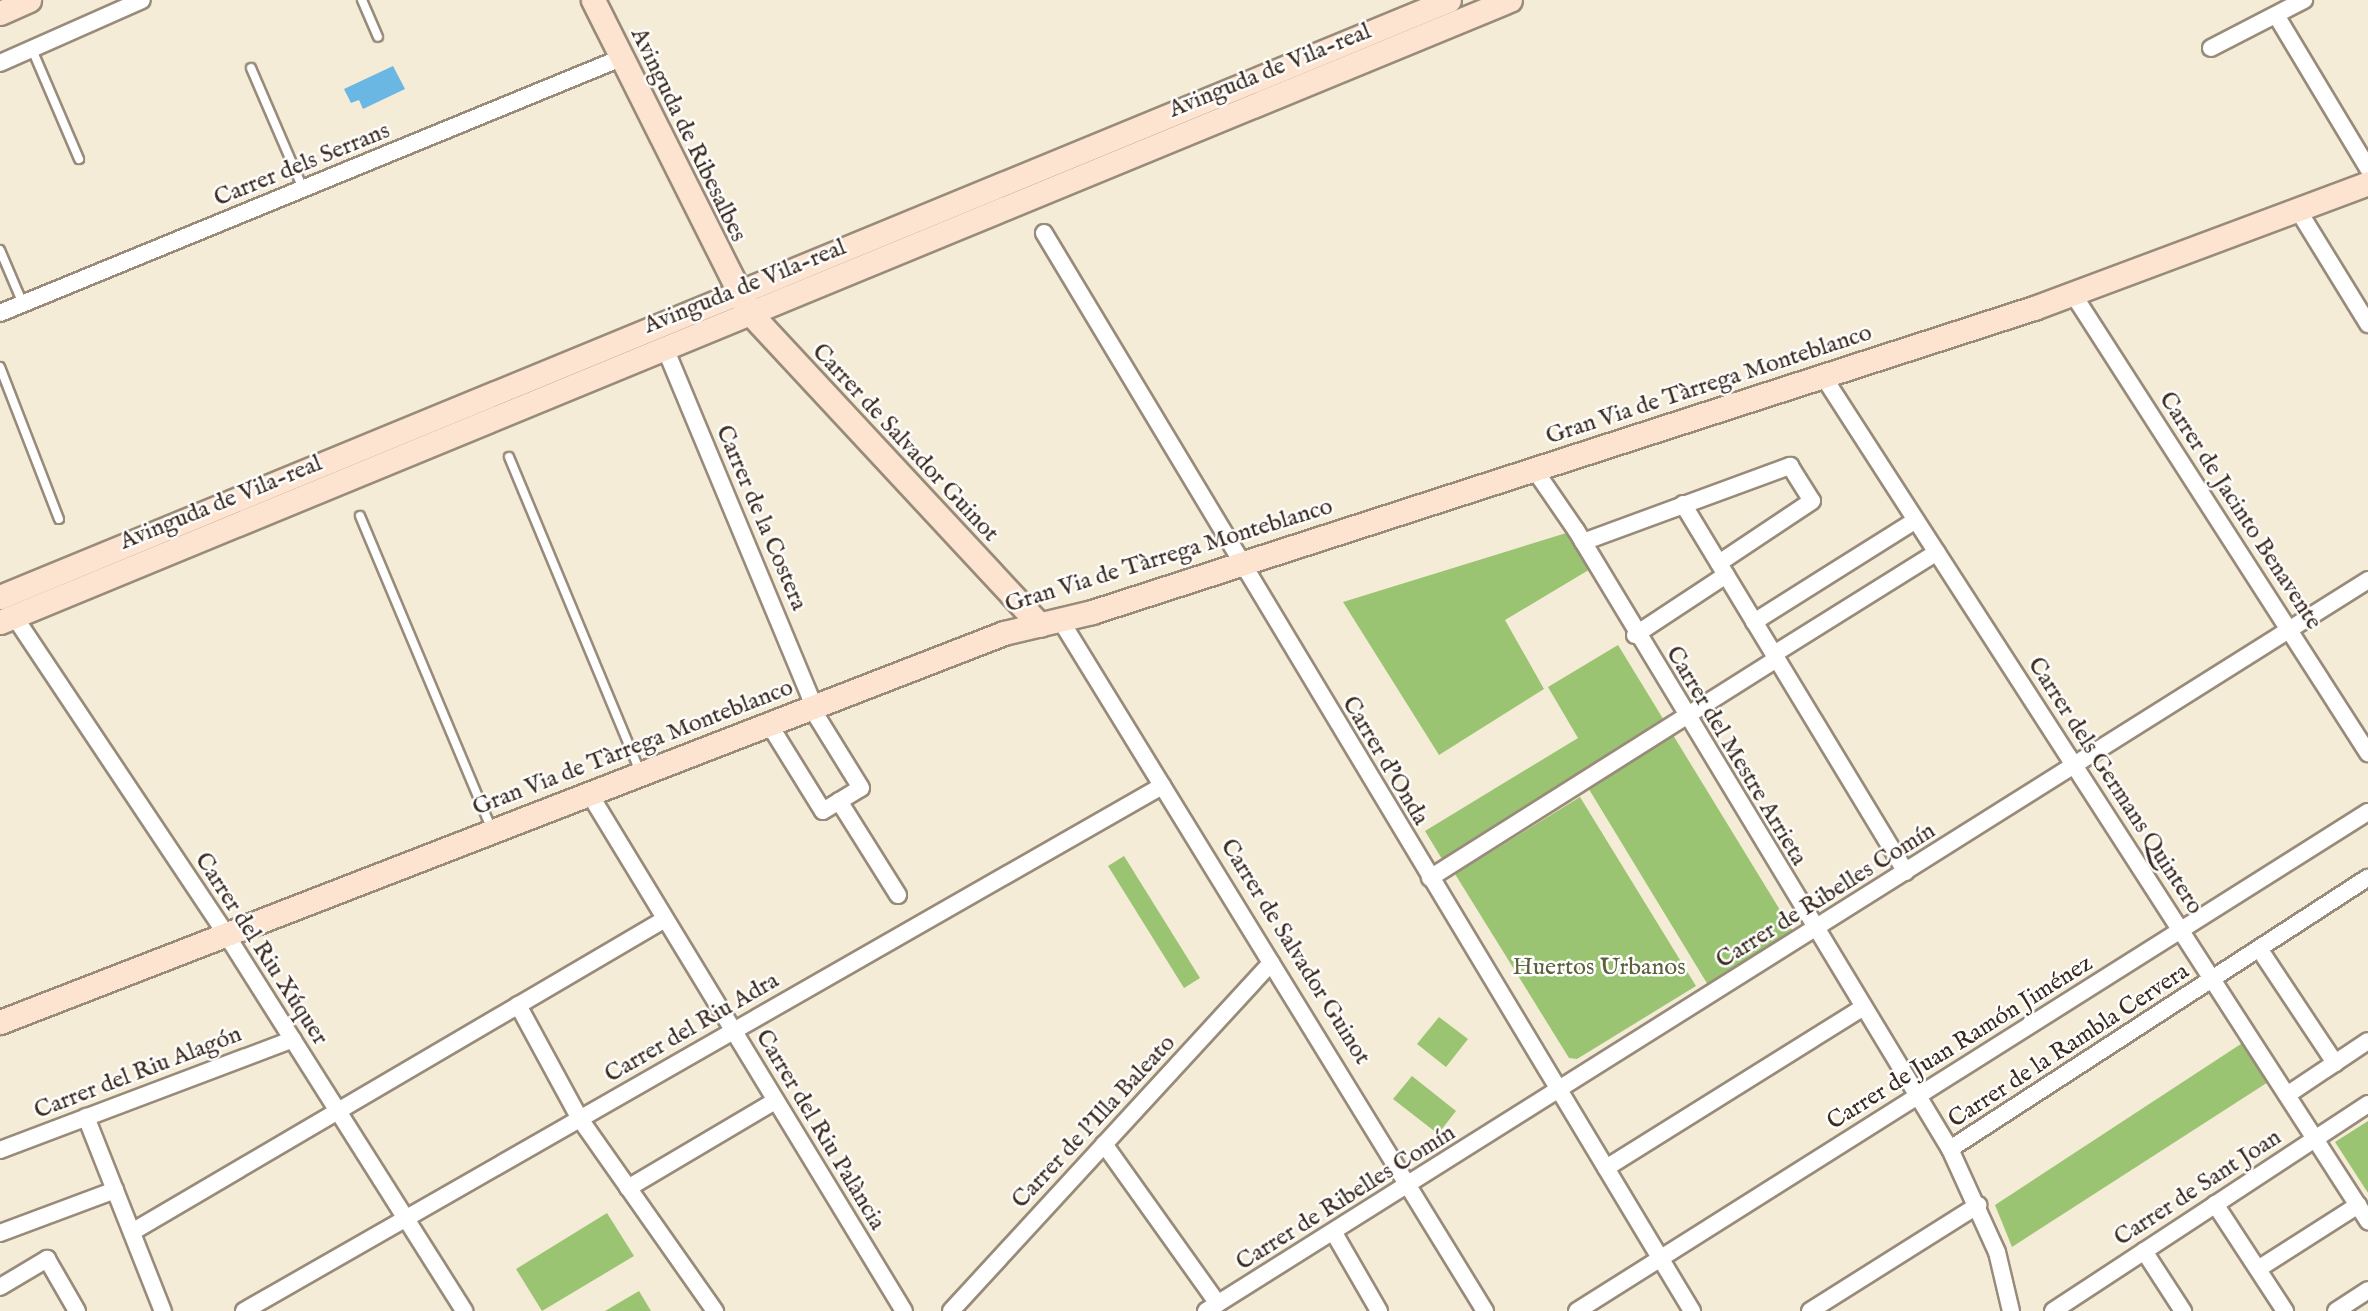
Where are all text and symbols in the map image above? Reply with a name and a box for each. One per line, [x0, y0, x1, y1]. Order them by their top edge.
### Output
street label: Avinguda de Vila-real [1165, 17, 1375, 125]
street label: Avinguda de Ribesalbes [624, 23, 752, 247]
street label: Carrer dels Serrans [210, 117, 394, 213]
street label: Avinguda de Vila-real [640, 233, 850, 341]
street label: Gran Via de Tàrrega Monteblanco [1542, 319, 1876, 451]
street label: Carrer de Salvador Guinot [806, 338, 1004, 548]
street label: Carrer de Jacinto Benavente [2152, 387, 2328, 635]
street label: Carrer de la Costera [709, 421, 813, 615]
street label: Avinguda de Vila-real [116, 449, 326, 557]
street label: Gran Via de Tàrrega Monteblanco [1002, 492, 1336, 620]
street label: Carrer del Mestre Arrieta [1659, 641, 1813, 871]
street label: Carrer dels Germans Quintero [2021, 652, 2209, 920]
street label: Gran Via de Tàrrega Monteblanco [469, 673, 797, 823]
street label: Carrer d'Onda [1335, 691, 1435, 831]
street label: Carrer de Ribelles Comín [1711, 817, 1941, 975]
street label: Carrer de Salvador Guinot [1214, 834, 1376, 1070]
street label: Carrer del Riu Xúquer [188, 847, 334, 1051]
street label: Carrer de Juan Ramón Jiménez [1822, 949, 2098, 1137]
park label: Huertos Urbanos [1512, 954, 1686, 982]
street label: Carrer de la Rambla Cervera [1943, 957, 2195, 1135]
street label: Carrer del Riu Adra [600, 966, 784, 1090]
street label: Carrer del Riu Alagón [30, 1020, 246, 1126]
street label: Carrer del Riu Palància [749, 1024, 891, 1236]
street label: Carrer de l'Illa Baleato [1006, 1029, 1182, 1215]
street label: Carrer de Ribelles Comín [1231, 1119, 1461, 1277]
street label: Carrer de Sant Joan [2109, 1123, 2287, 1253]

